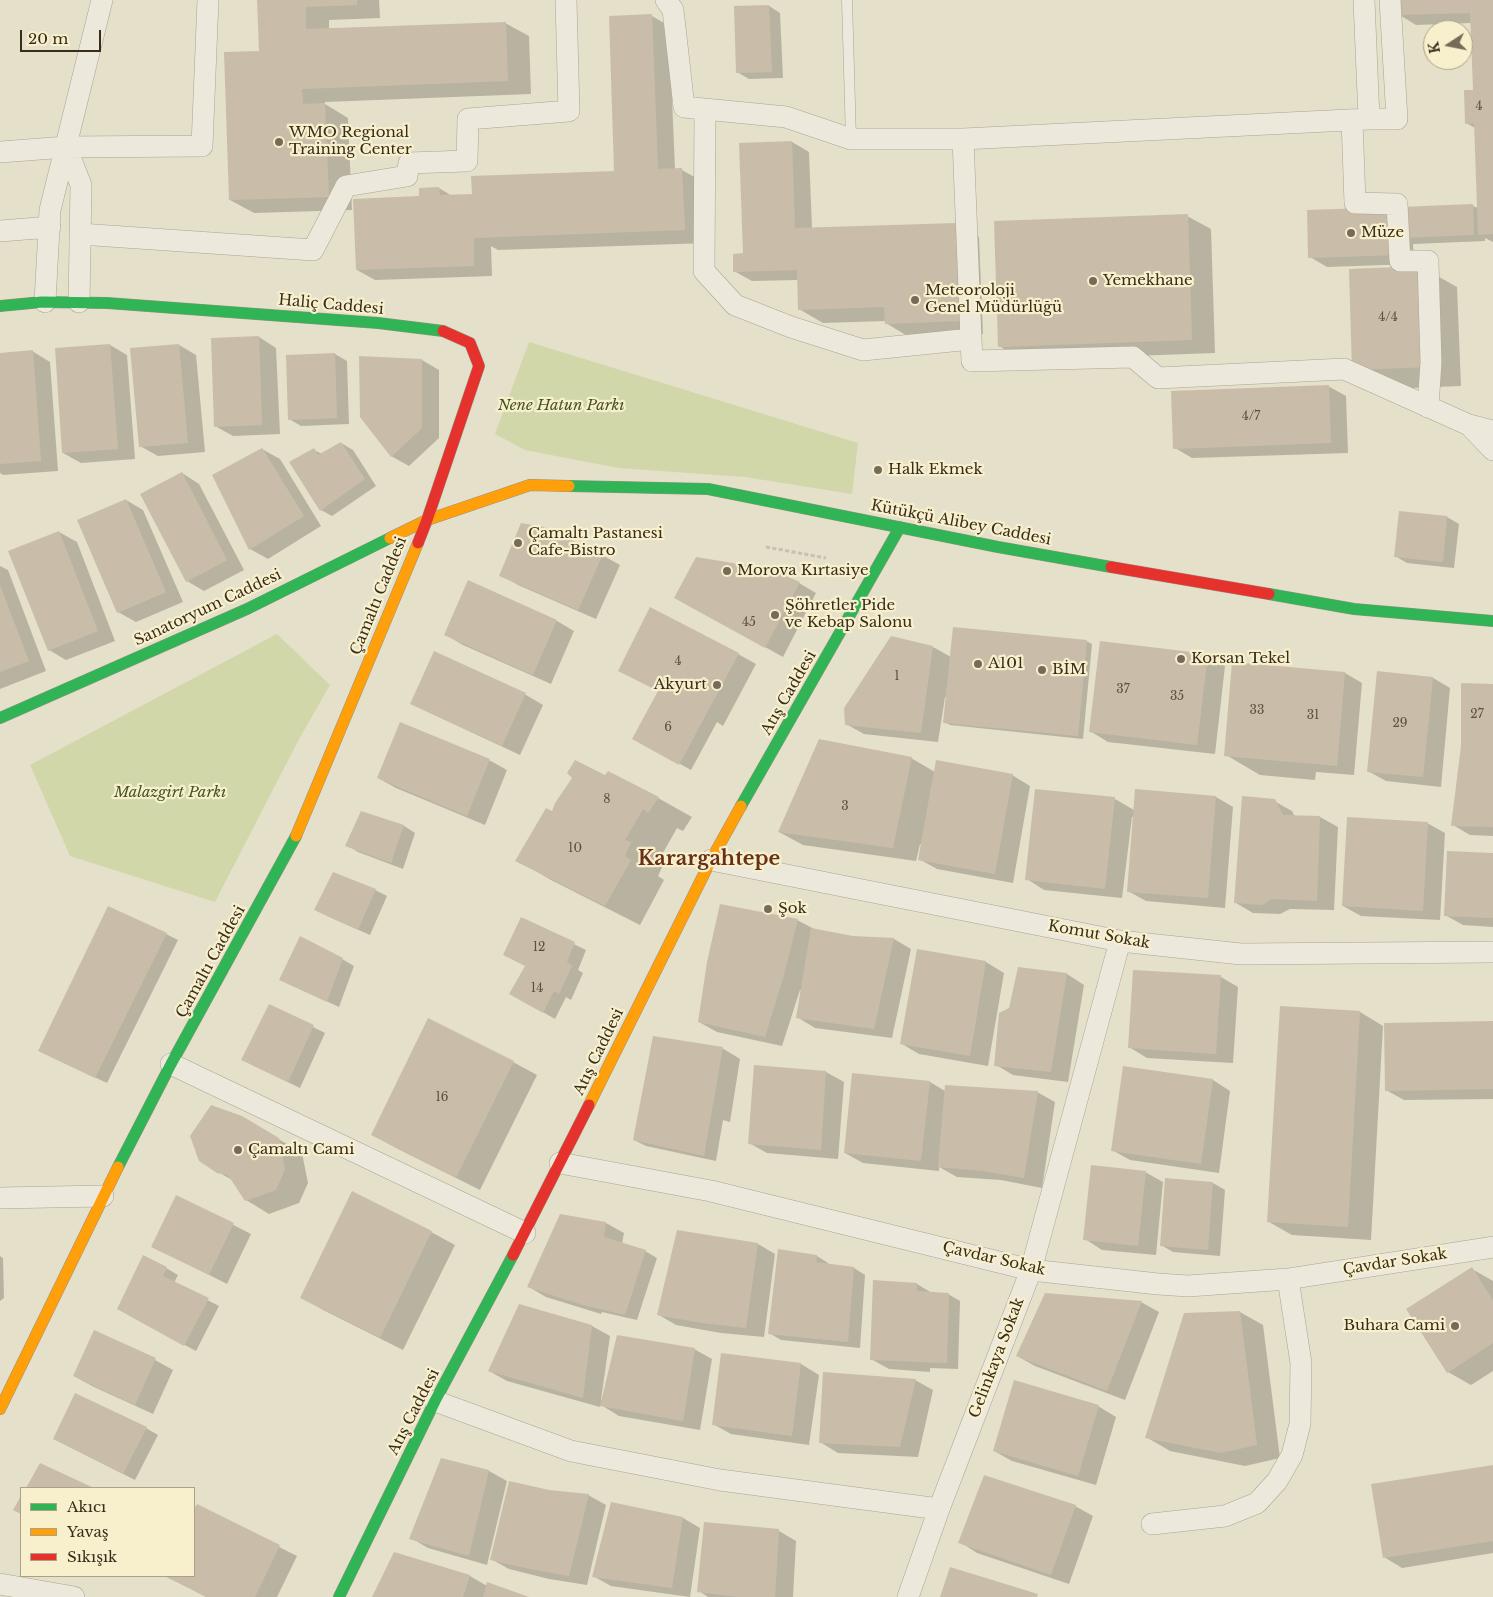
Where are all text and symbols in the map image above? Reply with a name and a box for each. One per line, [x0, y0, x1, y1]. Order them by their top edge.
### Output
scale bar [22, 20, 104, 52]
north arrow [1423, 20, 1473, 70]
text: 20 m [28, 29, 68, 48]
text: K [1424, 40, 1444, 55]
house number: 4 [1475, 100, 1483, 114]
place label: WMO Regional Training Center [289, 124, 412, 159]
marker: WMO Regional Training Center [273, 136, 285, 148]
place label: Müze [1361, 224, 1404, 242]
marker: Müze [1345, 227, 1357, 239]
place label: Yemekhane [1103, 272, 1193, 290]
marker: Yemekhane [1087, 275, 1099, 287]
place label: Meteoroloji Genel Müdürlüğü [925, 282, 1062, 317]
street label: Haliç Caddesi [278, 291, 384, 319]
marker: Meteoroloji Genel Müdürlüğü [909, 294, 921, 306]
house number: 4/4 [1378, 311, 1398, 325]
park label: Nene Hatun Parkı [498, 397, 624, 415]
house number: 4/7 [1242, 410, 1260, 424]
place label: Halk Ekmek [888, 461, 983, 479]
marker: Halk Ekmek [872, 464, 884, 476]
street label: Kütükçü Alibey Caddesi [869, 497, 1053, 549]
place label: Çamaltı Pastanesi Cafe-Bistro [528, 525, 663, 560]
street label: Çamaltı Caddesi [347, 534, 411, 658]
marker: Çamaltı Pastanesi Cafe-Bistro [512, 537, 524, 549]
place label: Morova Kırtasiye [737, 562, 869, 580]
marker: Morova Kırtasiye [721, 565, 733, 577]
street label: Sanatoryum Caddesi [132, 566, 284, 650]
place label: Şöhretler Pide ve Kebap Salonu [785, 597, 912, 632]
marker: Şöhretler Pide ve Kebap Salonu [769, 609, 781, 621]
house number: 45 [742, 616, 756, 630]
street label: Atış Caddesi [758, 648, 820, 738]
place label: Korsan Tekel [1191, 650, 1290, 668]
marker: Korsan Tekel [1175, 653, 1187, 665]
house number: 4 [674, 655, 682, 669]
place label: A101 [988, 655, 1024, 673]
marker: A101 [972, 658, 984, 670]
place label: BİM [1052, 661, 1086, 679]
marker: BİM [1036, 664, 1048, 676]
house number: 1 [894, 670, 900, 684]
place label: Akyurt [654, 676, 707, 694]
marker: Akyurt [711, 679, 723, 691]
house number: 37 [1116, 683, 1130, 697]
house number: 35 [1170, 690, 1184, 704]
house number: 33 [1250, 704, 1264, 718]
house number: 27 [1470, 708, 1484, 722]
house number: 31 [1307, 709, 1319, 723]
house number: 29 [1392, 717, 1408, 731]
house number: 6 [664, 721, 672, 735]
park label: Malazgirt Parkı [114, 784, 226, 802]
house number: 8 [603, 793, 611, 807]
house number: 3 [841, 800, 849, 814]
house number: 10 [568, 842, 582, 856]
district label: Karargahtepe [638, 847, 780, 871]
place label: Şok [778, 900, 807, 918]
street label: Çamaltı Caddesi [173, 903, 249, 1021]
marker: Şok [762, 903, 774, 915]
street label: Komut Sokak [1046, 917, 1152, 953]
house number: 12 [533, 941, 545, 955]
house number: 14 [531, 982, 543, 996]
street label: Atış Caddesi [570, 1006, 628, 1098]
house number: 16 [435, 1091, 449, 1105]
place label: Çamaltı Cami [248, 1141, 354, 1159]
marker: Çamaltı Cami [232, 1144, 244, 1156]
street label: Çavdar Sokak [941, 1238, 1047, 1280]
street label: Çavdar Sokak [1342, 1245, 1448, 1279]
street label: Gelinkaya Sokak [966, 1295, 1028, 1421]
place label: Buhara Cami [1344, 1317, 1445, 1335]
marker: Buhara Cami [1449, 1320, 1461, 1332]
street label: Atış Caddesi [385, 1366, 443, 1458]
legend [20, 1487, 195, 1577]
text: Akıcı [67, 1497, 106, 1516]
text: Yavaş [67, 1522, 109, 1541]
text: Sıkışık [67, 1547, 117, 1566]

